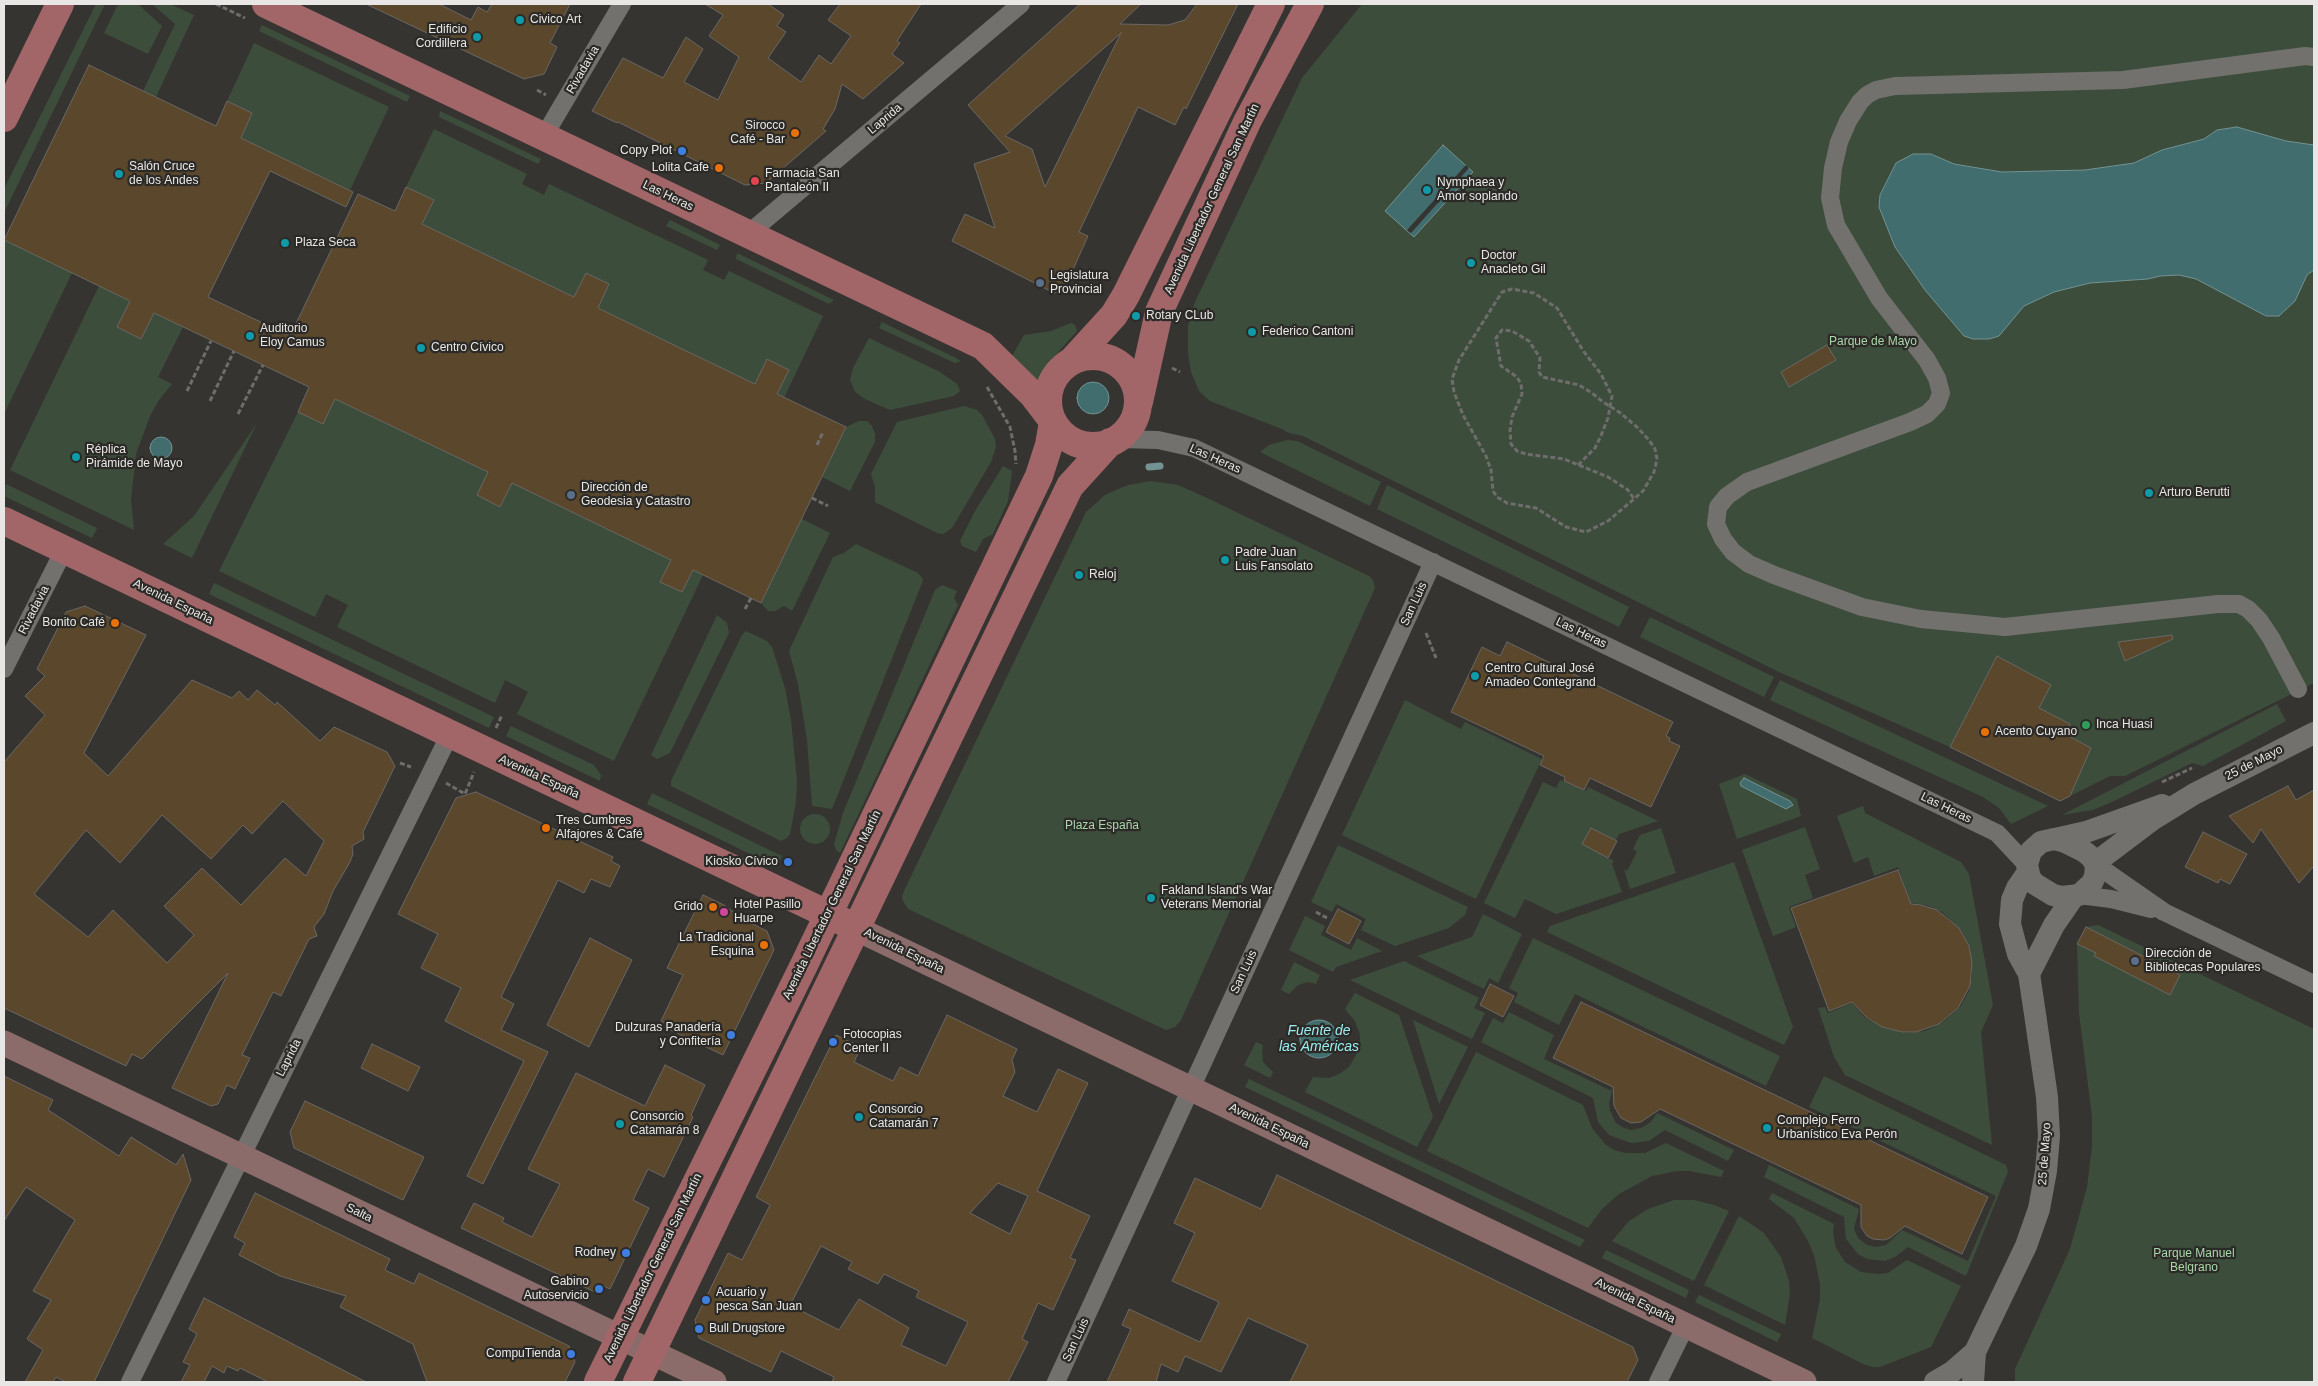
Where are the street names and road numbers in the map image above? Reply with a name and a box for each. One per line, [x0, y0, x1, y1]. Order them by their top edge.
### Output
street label: Rivadavia [564, 44, 602, 96]
street label: Laprida [865, 101, 905, 137]
street label: Avenida Libertador General San Martín [1161, 101, 1263, 297]
street label: Las Heras [640, 178, 696, 214]
street label: Las Heras [1187, 441, 1243, 477]
street label: Avenida España [131, 576, 215, 628]
street label: San Luis [1398, 580, 1430, 628]
street label: Rivadavia [16, 583, 52, 637]
street label: Las Heras [1553, 615, 1609, 651]
street label: 25 de Mayo [2223, 742, 2285, 784]
street label: Avenida España [496, 752, 582, 802]
street label: Las Heras [1918, 790, 1974, 826]
street label: Avenida Libertador General San Martín [780, 808, 884, 1002]
street label: Avenida España [862, 925, 946, 977]
street label: San Luis [1228, 948, 1260, 996]
street label: Laprida [273, 1037, 305, 1079]
street label: Avenida España [1227, 1100, 1311, 1152]
street label: 25 de Mayo [2036, 1122, 2054, 1186]
street label: Avenida Libertador General San Martín [601, 1171, 705, 1365]
street label: Salta [344, 1201, 374, 1225]
street label: Avenida España [1593, 1275, 1677, 1327]
street label: San Luis [1060, 1316, 1092, 1364]

